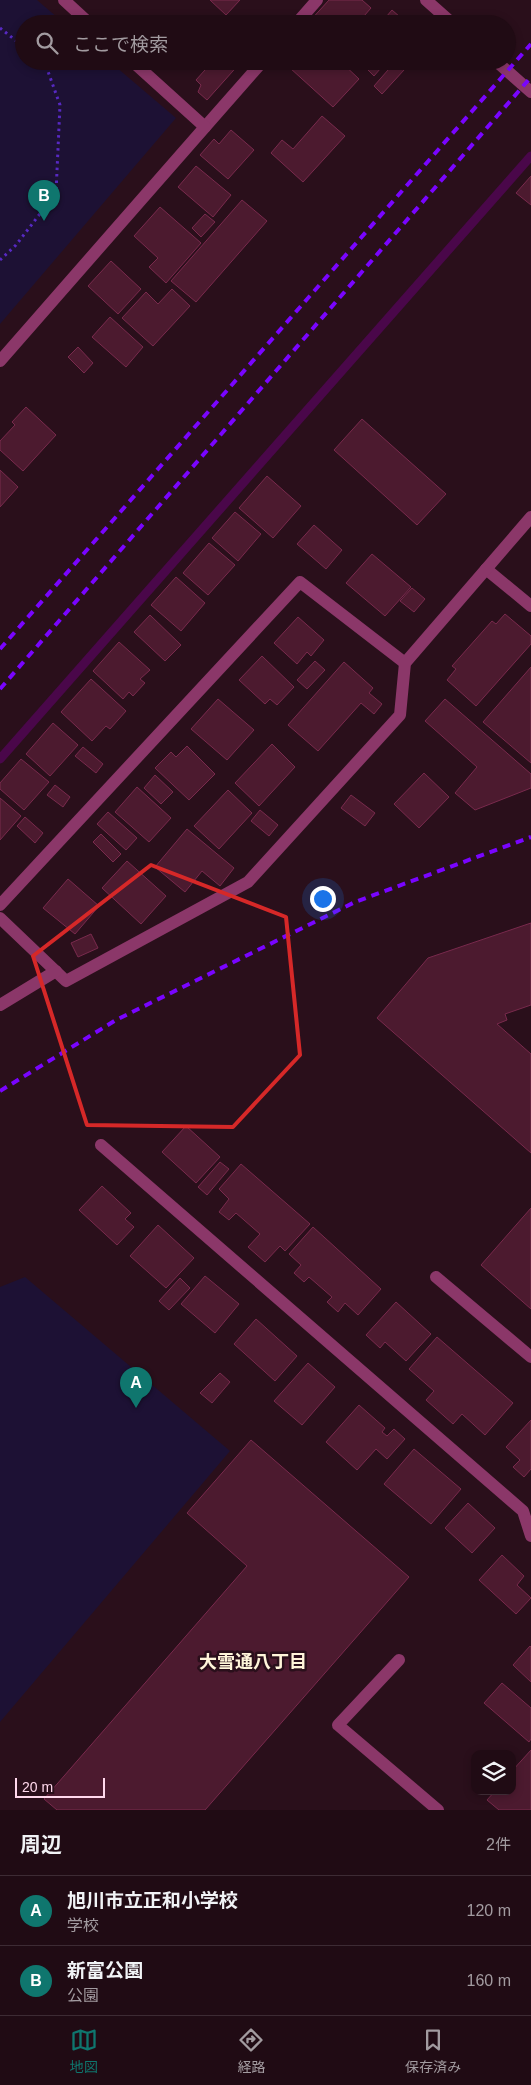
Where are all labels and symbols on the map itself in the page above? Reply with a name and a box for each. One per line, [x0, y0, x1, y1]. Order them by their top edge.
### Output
pin: B [28, 180, 60, 221]
your location [310, 886, 336, 912]
pin: A [120, 1367, 152, 1408]
district label: 大雪通八丁目 [199, 1652, 307, 1672]
scale bar [15, 1775, 105, 1798]

